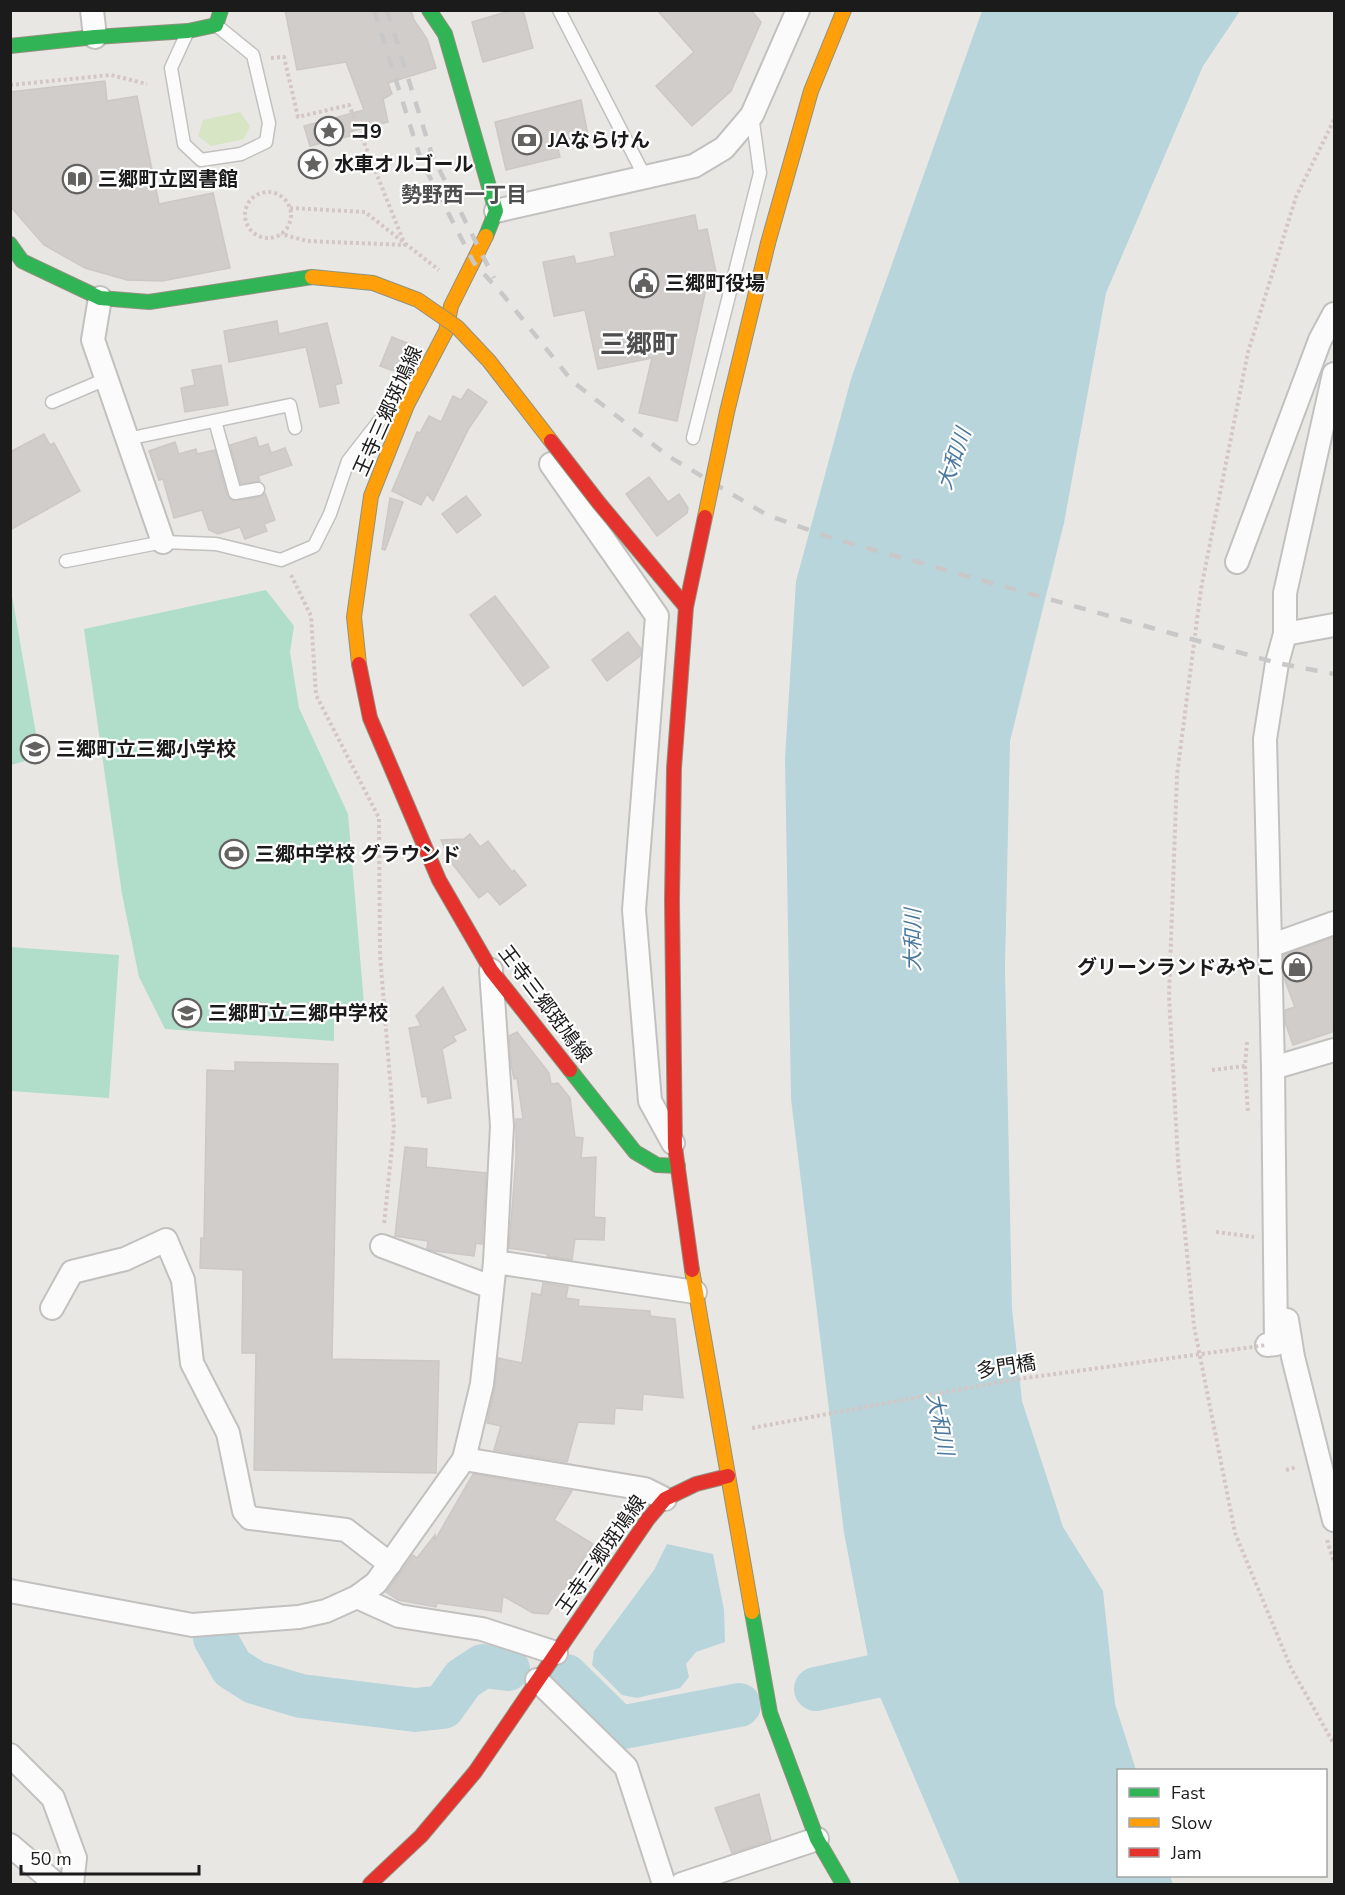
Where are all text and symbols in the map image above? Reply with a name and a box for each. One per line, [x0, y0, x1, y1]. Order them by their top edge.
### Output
place icon: コ9 [313, 115, 345, 147]
place label: コ9 [350, 118, 382, 145]
bank icon: JAならけん [511, 124, 543, 156]
place label: JAならけん [547, 127, 650, 154]
place icon: 水車オルゴール [297, 148, 329, 180]
place label: 水車オルゴール [334, 151, 474, 178]
library icon: 三郷町立図書館 [61, 163, 93, 195]
place label: 三郷町立図書館 [98, 166, 238, 193]
district label: 勢野西一丁目 [401, 181, 527, 209]
public building icon: 三郷町役場 [628, 267, 660, 299]
place label: 三郷町役場 [665, 270, 765, 297]
district label: 三郷町 [600, 327, 678, 362]
street label: 王寺三郷斑鳩線 [347, 342, 429, 480]
water label: 大和川 [931, 423, 978, 493]
school or university icon: 三郷町立三郷小学校 [19, 733, 51, 765]
place label: 三郷町立三郷小学校 [56, 736, 236, 763]
sports icon: 三郷中学校 グラウンド [218, 838, 250, 870]
place label: 三郷中学校 グラウンド [255, 841, 460, 868]
water label: 大和川 [899, 907, 927, 972]
street label: 王寺三郷斑鳩線 [492, 940, 598, 1068]
shop icon: グリーンランドみやこ [1281, 951, 1313, 983]
place label: グリーンランドみやこ [1077, 954, 1276, 981]
school or university icon: 三郷町立三郷中学校 [171, 997, 203, 1029]
place label: 三郷町立三郷中学校 [208, 1000, 388, 1027]
street label: 多門橋 [974, 1349, 1038, 1385]
water label: 大和川 [920, 1390, 960, 1460]
street label: 王寺三郷斑鳩線 [550, 1490, 652, 1620]
legend [1117, 1769, 1327, 1877]
text: Fast [1171, 1781, 1206, 1805]
text: Slow [1171, 1811, 1212, 1835]
scale bar [21, 1838, 200, 1876]
text: Jam [1170, 1841, 1202, 1865]
text: 50 m [30, 1847, 72, 1871]

